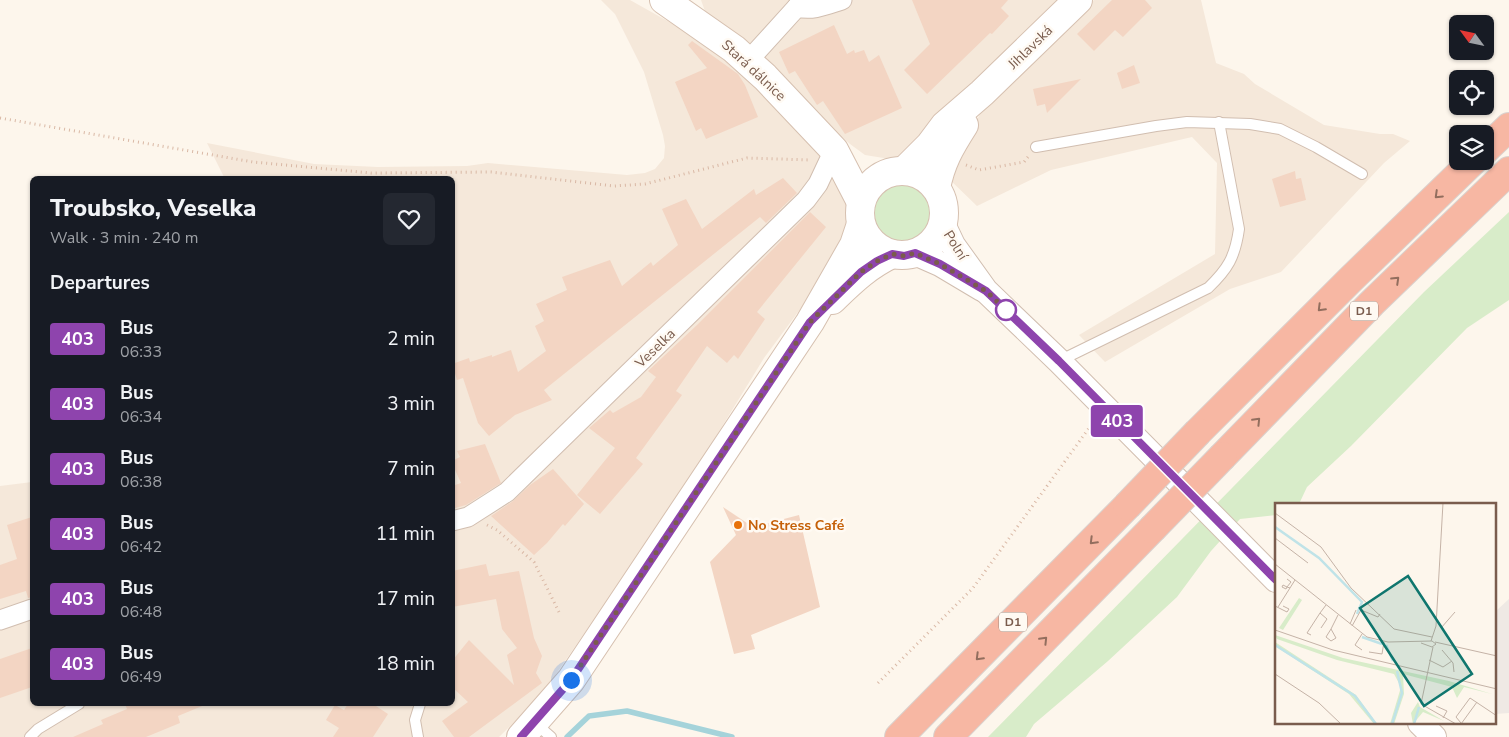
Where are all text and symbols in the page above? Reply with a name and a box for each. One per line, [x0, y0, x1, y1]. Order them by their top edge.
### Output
north arrow [1449, 15, 1494, 60]
map controls [1449, 15, 1494, 170]
street label: Jihlavská [1003, 21, 1057, 74]
street label: Stará dálnice [717, 36, 790, 105]
button: locate [1449, 70, 1494, 115]
button: layers [1449, 125, 1494, 170]
one-way arrow [1435, 189, 1444, 198]
text: Troubsko, Veselka [50, 192, 256, 224]
button: heart [383, 193, 435, 245]
text: Walk · 3 min · 240 m [50, 227, 198, 249]
street label: Polní [939, 227, 972, 264]
text: Departures [50, 270, 150, 296]
one-way arrow [1390, 277, 1399, 286]
unlabelled marker [995, 299, 1017, 321]
one-way arrow [1318, 302, 1327, 311]
road number: D1 [1350, 302, 1378, 321]
text: Bus [120, 315, 153, 341]
street label: Veselka [630, 325, 680, 373]
text: 2 min [387, 326, 435, 352]
text: 403 [61, 327, 94, 351]
text: 06:33 [120, 341, 162, 363]
text: Bus [120, 380, 153, 406]
text: 3 min [387, 391, 435, 417]
text: 403 [61, 392, 94, 416]
line badge: 403 [1088, 405, 1146, 437]
text: 06:34 [120, 406, 162, 428]
text: 403 [1101, 409, 1133, 433]
one-way arrow [1251, 418, 1260, 427]
text: Bus [120, 445, 153, 471]
text: 7 min [387, 456, 435, 482]
text: 403 [61, 457, 94, 481]
text: 06:38 [120, 471, 162, 493]
inset map [1275, 503, 1496, 724]
text: Bus [120, 510, 153, 536]
place label: No Stress Café [748, 516, 845, 535]
marker: No Stress Café [732, 519, 744, 531]
text: 11 min [376, 521, 435, 547]
text: 403 [61, 522, 94, 546]
one-way arrow [1090, 535, 1099, 544]
text: 06:42 [120, 536, 162, 558]
text: Bus [120, 575, 153, 601]
text: 17 min [376, 586, 435, 612]
text: 403 [61, 587, 94, 611]
text: 06:48 [120, 601, 162, 623]
road number: D1 [999, 612, 1027, 632]
one-way arrow [1038, 636, 1047, 645]
text: Bus [120, 640, 153, 666]
text: 18 min [376, 651, 435, 677]
one-way arrow [976, 651, 985, 660]
text: 403 [61, 652, 94, 676]
text: 06:49 [120, 666, 162, 688]
your location [559, 668, 584, 693]

